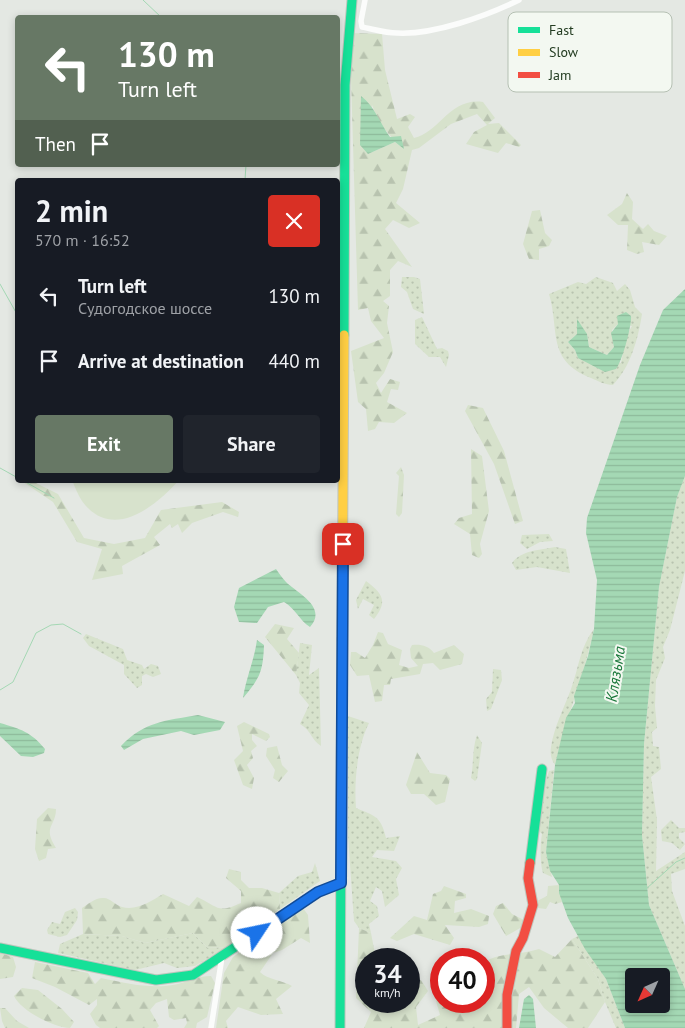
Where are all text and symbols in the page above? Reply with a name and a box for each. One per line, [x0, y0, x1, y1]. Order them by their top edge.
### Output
legend [508, 12, 672, 92]
text: Fast [549, 21, 574, 39]
text: 130 m [118, 31, 215, 77]
icon: left [35, 35, 100, 100]
text: Slow [549, 43, 579, 61]
text: Jam [548, 66, 571, 84]
text: Turn left [118, 75, 197, 103]
icon: arrive [86, 130, 114, 158]
text: Then [35, 132, 76, 156]
text: 2 min [35, 191, 108, 230]
button: close [268, 195, 320, 247]
text: 570 m · 16:52 [35, 230, 130, 250]
text: Turn left [78, 274, 147, 298]
icon: left [35, 282, 63, 310]
text: 130 m [268, 284, 320, 308]
text: Судогодское шоссе [78, 298, 212, 318]
icon: arrive [35, 347, 63, 375]
text: Arrive at destination [78, 349, 244, 373]
text: 440 m [268, 349, 320, 373]
button: Exit [35, 415, 173, 473]
button: Share [183, 415, 320, 473]
pin [322, 523, 364, 565]
icon: arrive [329, 530, 357, 558]
water label: Клязьма [601, 645, 629, 703]
position arrow [230, 906, 282, 958]
speed limit sign: 40 [430, 948, 495, 1013]
text: 34 [373, 958, 402, 990]
north arrow [625, 968, 670, 1012]
map controls [625, 968, 670, 1013]
text: km/h [374, 985, 401, 1000]

